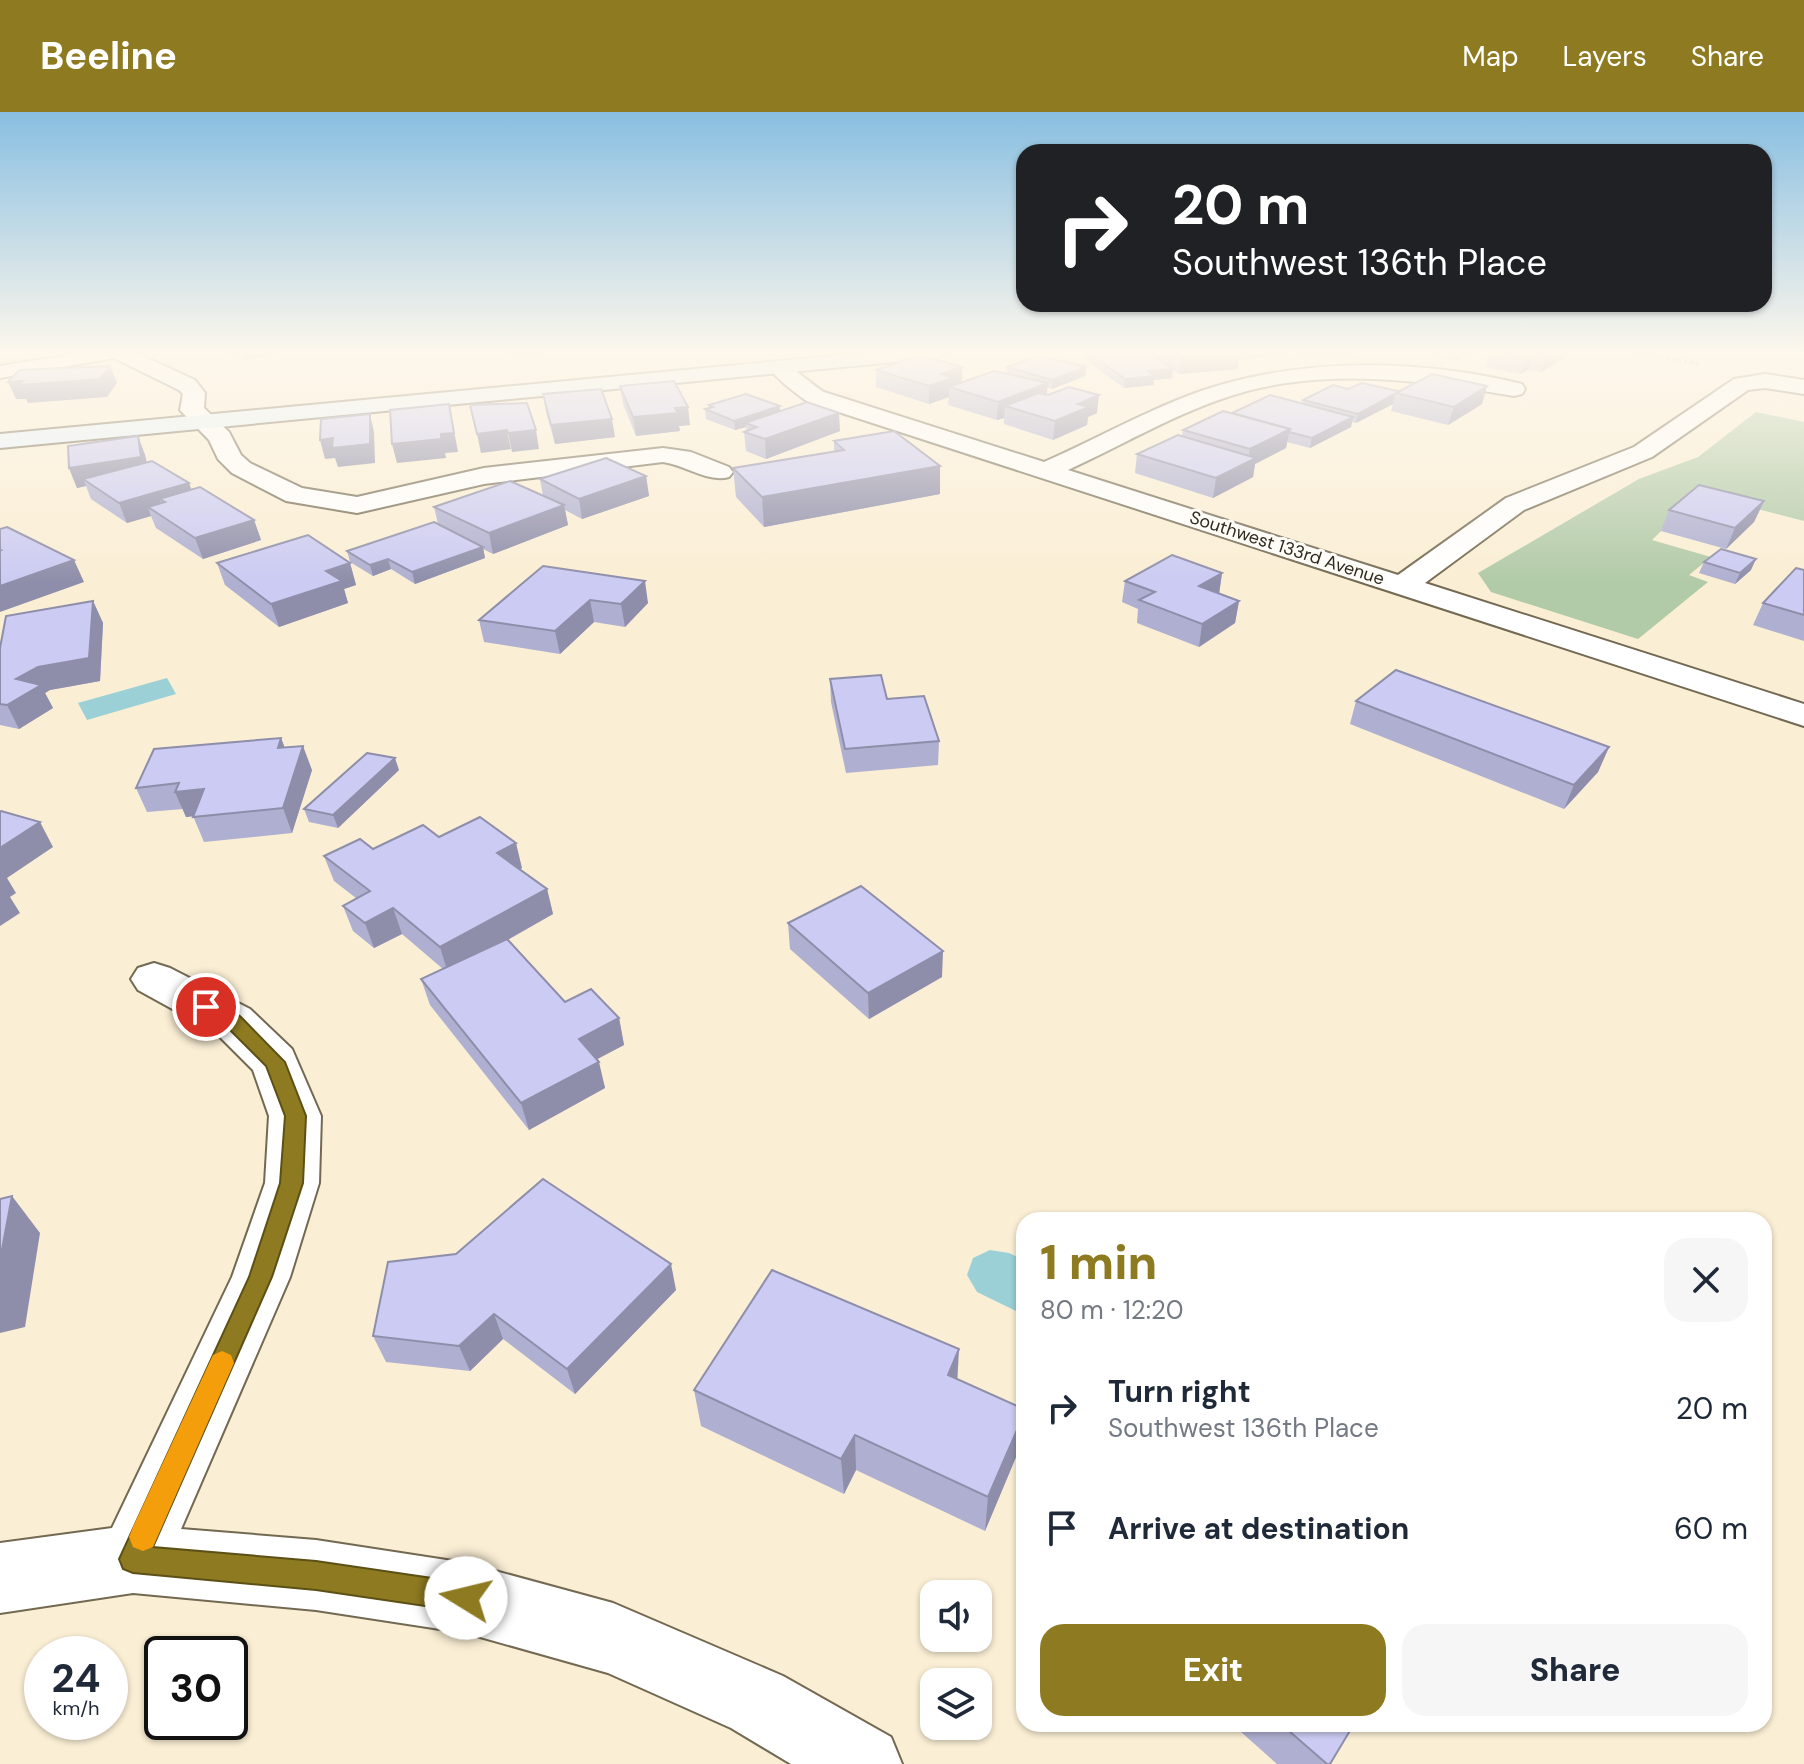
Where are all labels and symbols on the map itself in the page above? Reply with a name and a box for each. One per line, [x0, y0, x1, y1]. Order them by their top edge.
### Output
street label: Southwest 133rd Avenue [1187, 505, 1387, 591]
pin [172, 973, 240, 1041]
position arrow [424, 1556, 508, 1640]
speed limit sign: 30 [144, 1636, 248, 1740]

